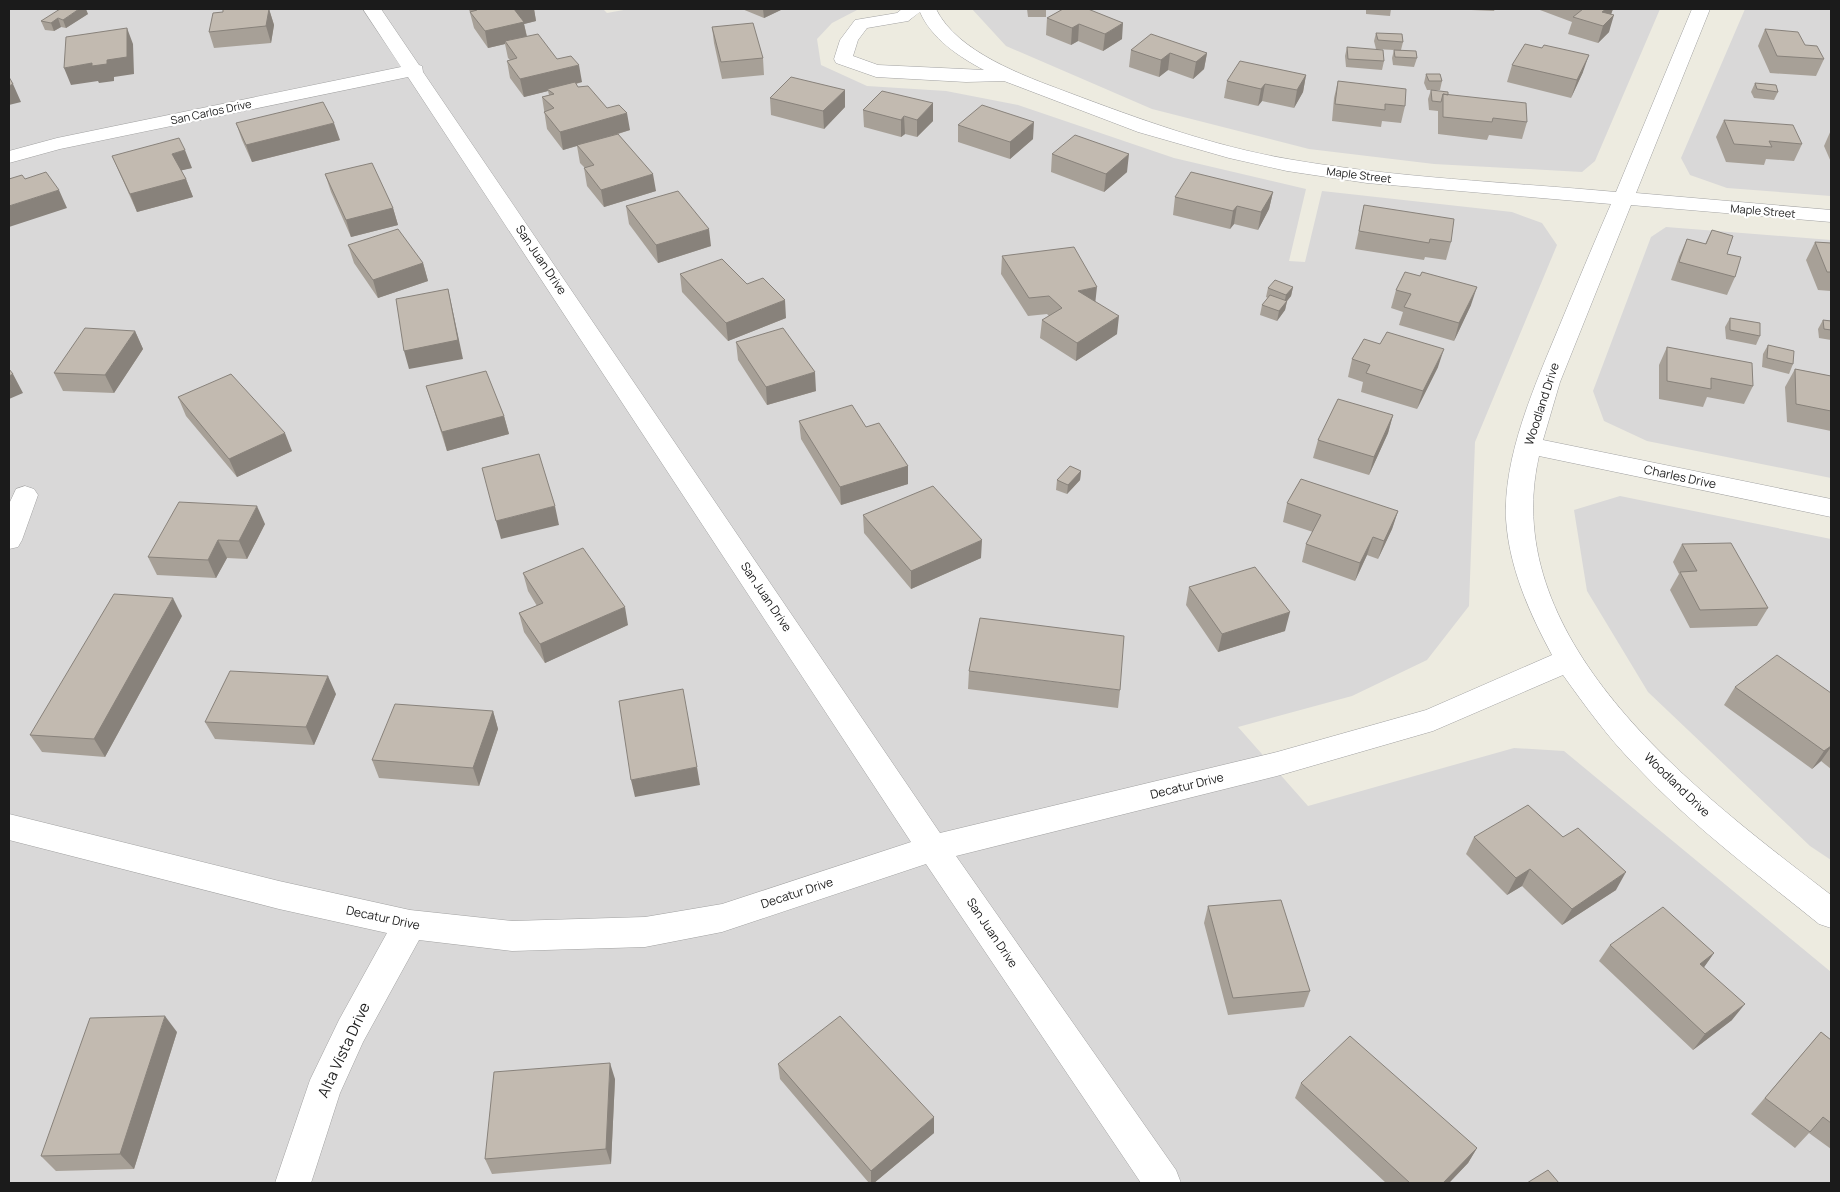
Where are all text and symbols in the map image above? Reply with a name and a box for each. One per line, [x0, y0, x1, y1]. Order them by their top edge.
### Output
street label: San Carlos Drive [169, 96, 253, 127]
street label: Maple Street [1326, 163, 1392, 186]
street label: Maple Street [1730, 200, 1796, 221]
street label: San Juan Drive [512, 222, 571, 298]
street label: Woodland Drive [1520, 360, 1563, 447]
street label: Charles Drive [1642, 461, 1718, 492]
street label: San Juan Drive [737, 559, 796, 635]
street label: Woodland Drive [1641, 749, 1714, 821]
street label: Decatur Drive [1148, 768, 1225, 803]
street label: Decatur Drive [759, 873, 835, 912]
street label: San Juan Drive [963, 895, 1022, 971]
street label: Decatur Drive [345, 901, 422, 934]
street label: Alta Vista Drive [312, 999, 375, 1101]

